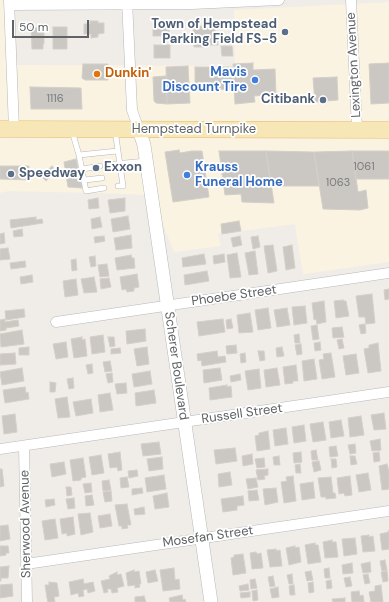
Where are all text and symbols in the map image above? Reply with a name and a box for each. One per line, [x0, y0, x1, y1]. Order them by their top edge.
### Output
scale bar [14, 12, 91, 38]
street label: Lexington Avenue [343, 12, 365, 118]
place label: Town of Hempstead Parking Field FS-5 [151, 17, 277, 48]
text: 50 m [19, 19, 48, 35]
marker: Town of Hempstead Parking Field FS-5 [280, 27, 290, 37]
place label: Mavis Discount Tire [162, 65, 247, 96]
place label: Dunkin' [105, 66, 151, 82]
marker: Dunkin' [92, 69, 102, 79]
marker: Mavis Discount Tire [250, 75, 260, 85]
house number: 1116 [46, 92, 64, 106]
place label: Citibank [261, 92, 315, 108]
marker: Citibank [318, 95, 328, 105]
street label: Hempstead Turnpike [132, 122, 256, 138]
place label: Exxon [104, 160, 142, 176]
place label: Krauss Funeral Home [195, 160, 283, 191]
house number: 1061 [353, 160, 375, 174]
marker: Exxon [91, 163, 101, 173]
place label: Speedway [19, 166, 85, 182]
marker: Speedway [6, 169, 16, 179]
marker: Krauss Funeral Home [182, 170, 192, 180]
house number: 1063 [326, 176, 350, 190]
street label: Phoebe Street [190, 282, 278, 310]
street label: Scherer Boulevard [161, 311, 191, 421]
street label: Russell Street [200, 401, 284, 427]
street label: Sherwood Avenue [17, 470, 35, 578]
street label: Mosefan Street [162, 523, 254, 551]

